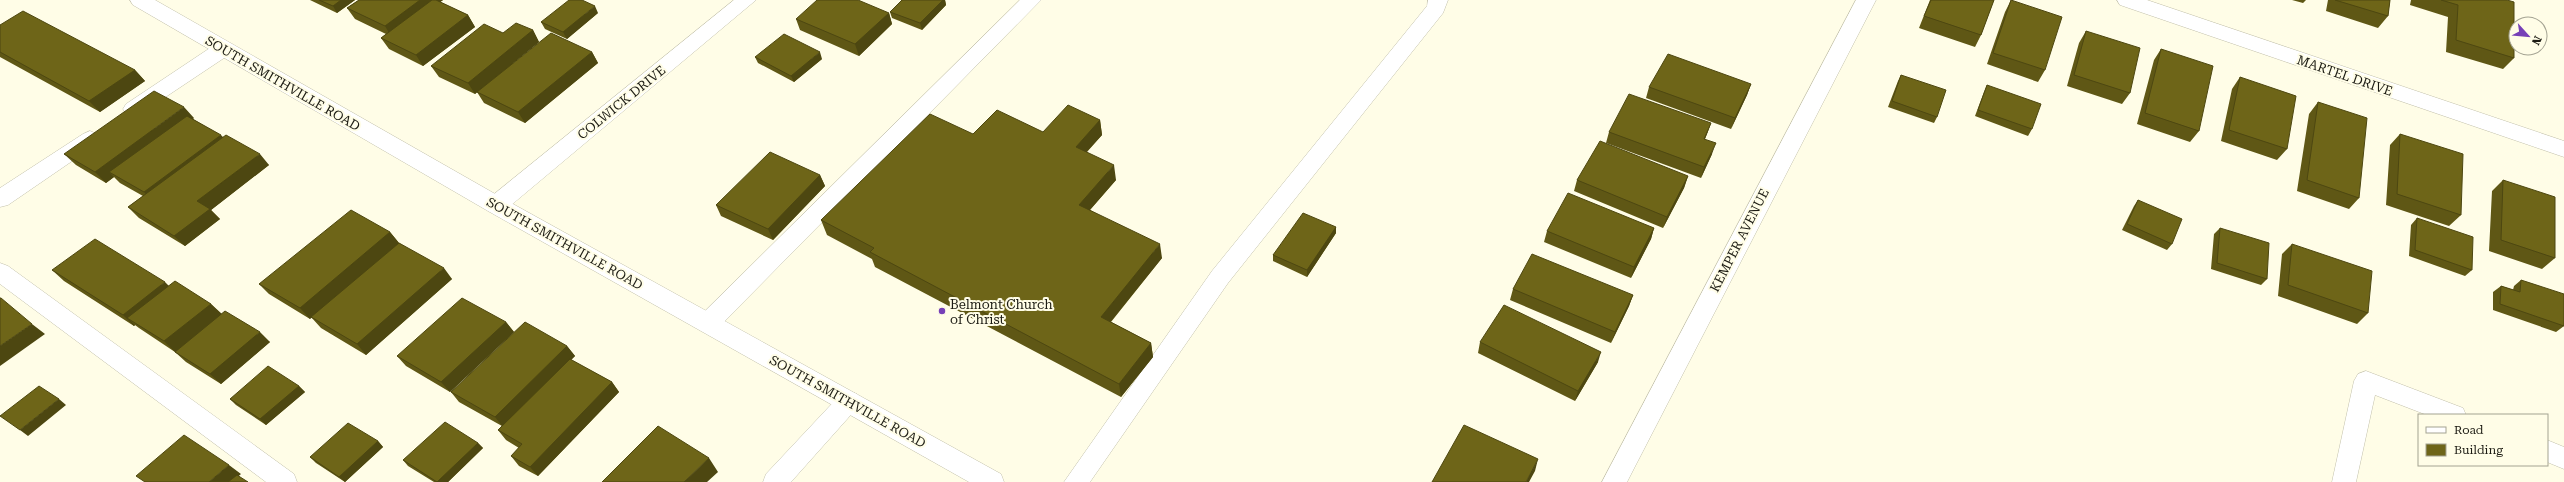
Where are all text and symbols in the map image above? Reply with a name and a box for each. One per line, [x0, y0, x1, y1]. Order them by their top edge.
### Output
north arrow [2508, 16, 2548, 56]
street label: SOUTH SMITHVILLE ROAD [203, 33, 363, 134]
text: N [2529, 34, 2544, 48]
street label: MARTEL DRIVE [2295, 52, 2395, 99]
street label: COLWICK DRIVE [574, 62, 668, 142]
street label: KEMPER AVENUE [1707, 186, 1772, 294]
street label: SOUTH SMITHVILLE ROAD [484, 194, 645, 293]
place label: Belmont Church of Christ [950, 297, 1053, 327]
marker: Belmont Church of Christ [937, 306, 947, 316]
street label: SOUTH SMITHVILLE ROAD [767, 352, 928, 451]
legend [2418, 414, 2548, 466]
text: Road [2454, 423, 2484, 437]
text: Building [2454, 443, 2503, 457]

